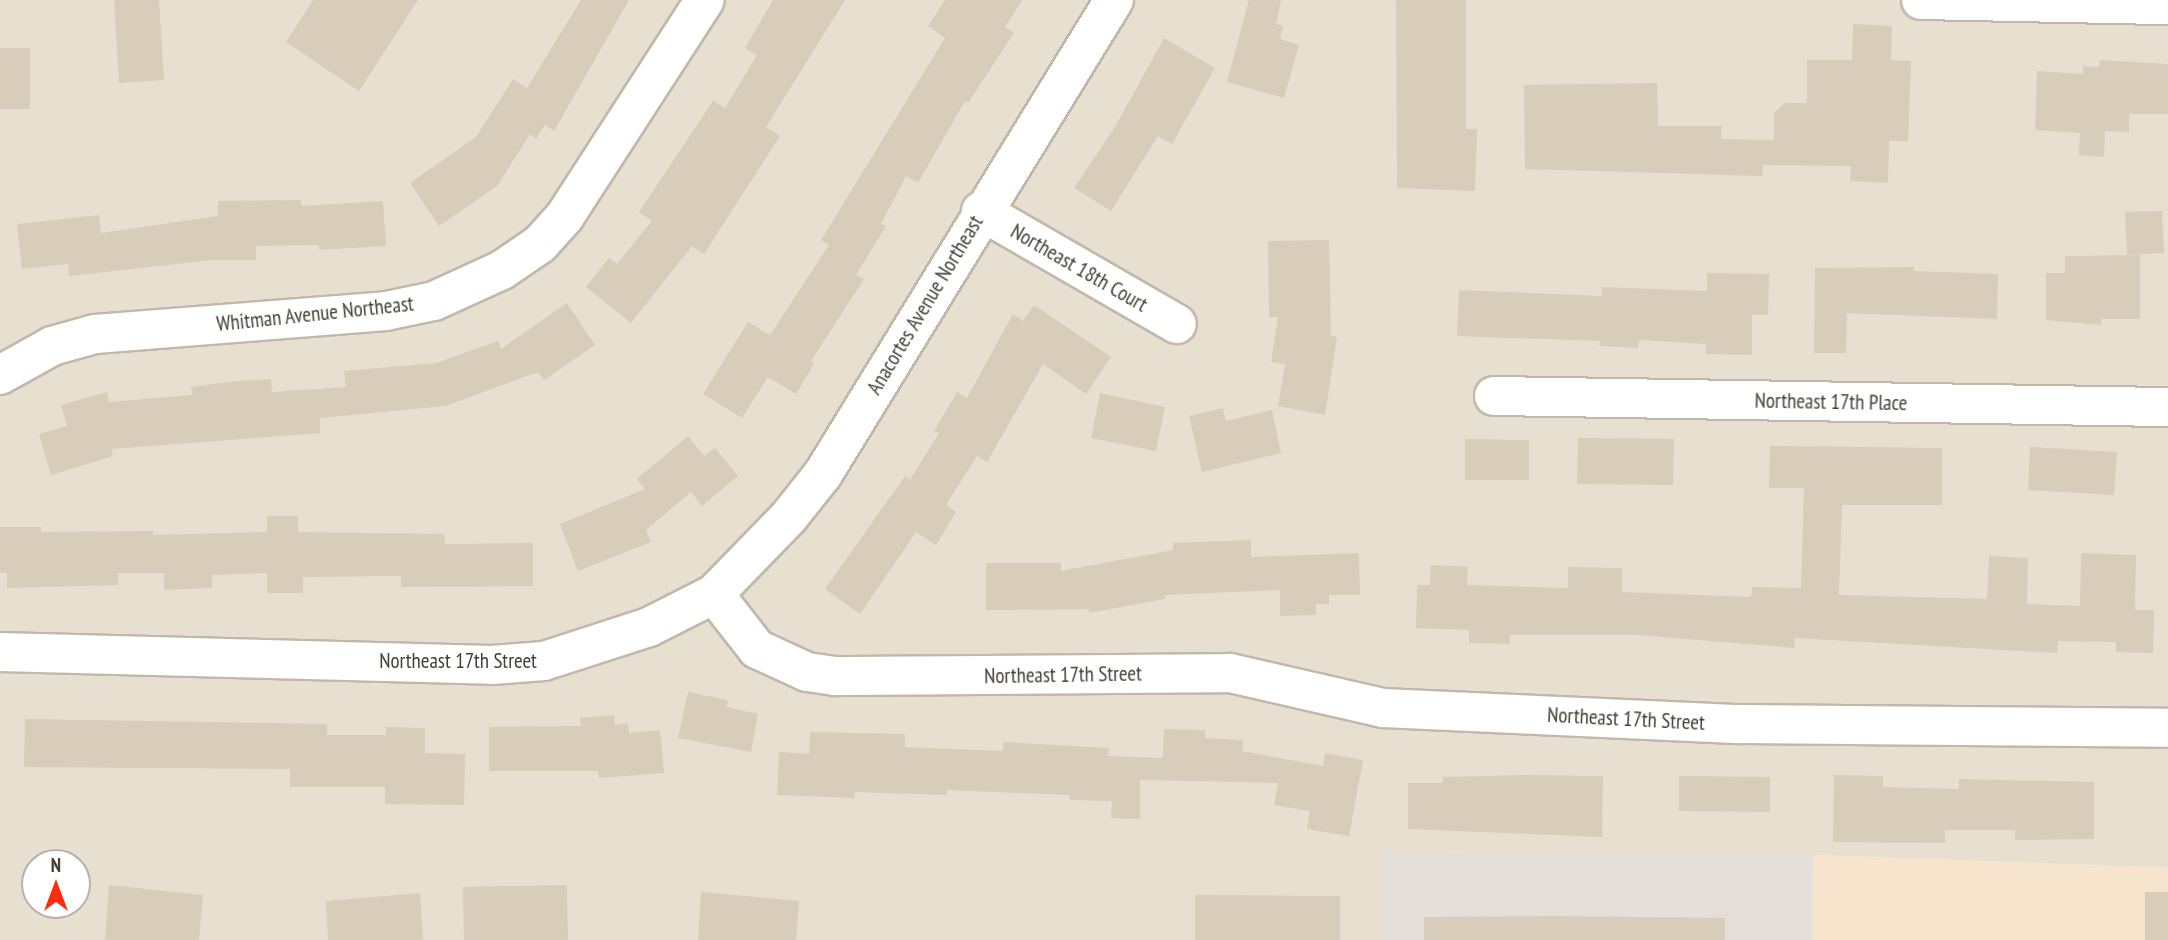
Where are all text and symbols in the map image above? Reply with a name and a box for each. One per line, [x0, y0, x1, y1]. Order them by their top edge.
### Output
street label: Anacortes Avenue Northeast [861, 211, 989, 399]
street label: Northeast 18th Court [1006, 219, 1152, 317]
street label: Whitman Avenue Northeast [215, 291, 415, 337]
street label: Northeast 17th Place [1754, 388, 1908, 416]
street label: Northeast 17th Street [379, 648, 537, 674]
street label: Northeast 17th Street [984, 661, 1142, 689]
street label: Northeast 17th Street [1547, 702, 1705, 736]
north arrow [21, 849, 91, 919]
text: N [51, 853, 61, 877]

